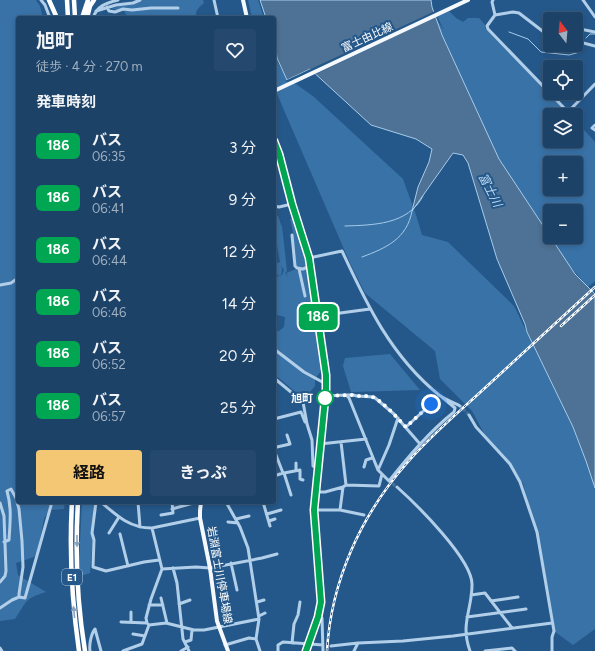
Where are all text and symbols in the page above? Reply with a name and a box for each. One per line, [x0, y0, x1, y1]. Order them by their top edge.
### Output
north arrow [543, 12, 583, 52]
map controls [543, 12, 583, 244]
street label: 富士由比線 [340, 20, 395, 55]
text: 旭町 [36, 29, 74, 52]
button: heart [214, 29, 256, 71]
text: 徒歩 · 4 分 · 270 m [36, 59, 143, 74]
button: locate [543, 60, 583, 100]
text: 発車時刻 [36, 93, 96, 111]
button: layers [543, 108, 583, 148]
text: バス [92, 131, 122, 149]
text: 186 [47, 137, 69, 154]
text: 3 分 [229, 139, 256, 157]
text: 06:35 [92, 149, 126, 164]
button: + [543, 156, 583, 196]
water label: 富士川 [476, 171, 505, 211]
text: バス [92, 183, 122, 201]
text: 186 [47, 189, 69, 206]
text: 9 分 [229, 191, 256, 209]
text: 06:41 [92, 201, 124, 216]
button: − [543, 204, 583, 244]
text: バス [92, 235, 122, 253]
text: 186 [47, 241, 69, 258]
text: 12 分 [223, 243, 256, 261]
text: 06:44 [92, 253, 127, 268]
text: バス [92, 287, 122, 305]
text: 186 [47, 293, 69, 310]
text: 14 分 [222, 295, 256, 313]
line badge: 186 [295, 304, 341, 330]
text: 06:46 [92, 305, 126, 320]
text: 186 [307, 308, 329, 325]
text: バス [92, 339, 122, 357]
text: 186 [47, 345, 69, 362]
text: 20 分 [219, 347, 256, 365]
text: 06:52 [92, 357, 126, 372]
marker: 旭町 [316, 389, 334, 407]
text: バス [92, 391, 122, 409]
place label: 旭町 [291, 392, 313, 405]
your location [421, 394, 441, 414]
text: 186 [47, 397, 69, 414]
text: 25 分 [220, 399, 256, 417]
text: 06:57 [92, 409, 125, 424]
button: 経路 [36, 450, 142, 496]
button: きっぷ [150, 450, 256, 496]
street label: 岩淵富士川停車場線 [205, 525, 235, 625]
one-way arrow [74, 535, 80, 548]
road number: E1 [62, 569, 82, 585]
one-way arrow [71, 606, 77, 618]

